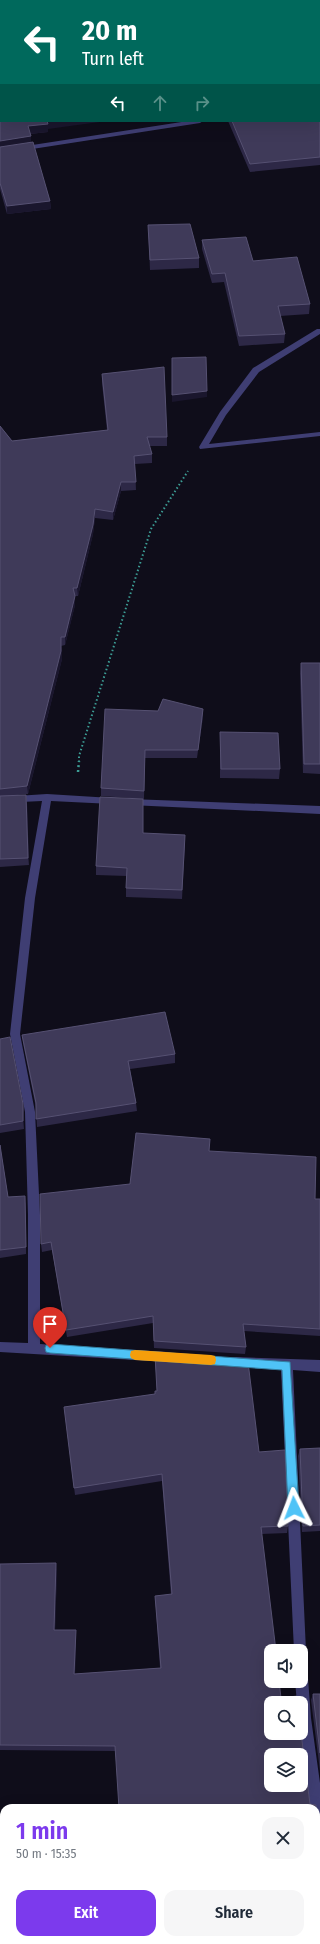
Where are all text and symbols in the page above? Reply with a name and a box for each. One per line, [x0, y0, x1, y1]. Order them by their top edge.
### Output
text: 20 m [82, 14, 137, 47]
icon: left [16, 16, 68, 68]
text: Turn left [82, 48, 144, 70]
icon: left [107, 92, 129, 114]
icon: ahead [149, 92, 171, 114]
icon: right [191, 92, 213, 114]
pin [33, 1307, 67, 1348]
icon: arrive [39, 1313, 61, 1335]
position arrow [273, 1487, 315, 1529]
map controls [264, 1644, 308, 1792]
button: sound [264, 1644, 308, 1688]
button: search [264, 1696, 308, 1740]
button: layers [264, 1748, 308, 1792]
text: 1 min [16, 1817, 68, 1845]
button: close [262, 1817, 304, 1859]
text: 50 m · 15:35 [16, 1846, 76, 1861]
button: Exit [16, 1890, 156, 1936]
button: Share [164, 1890, 304, 1936]

